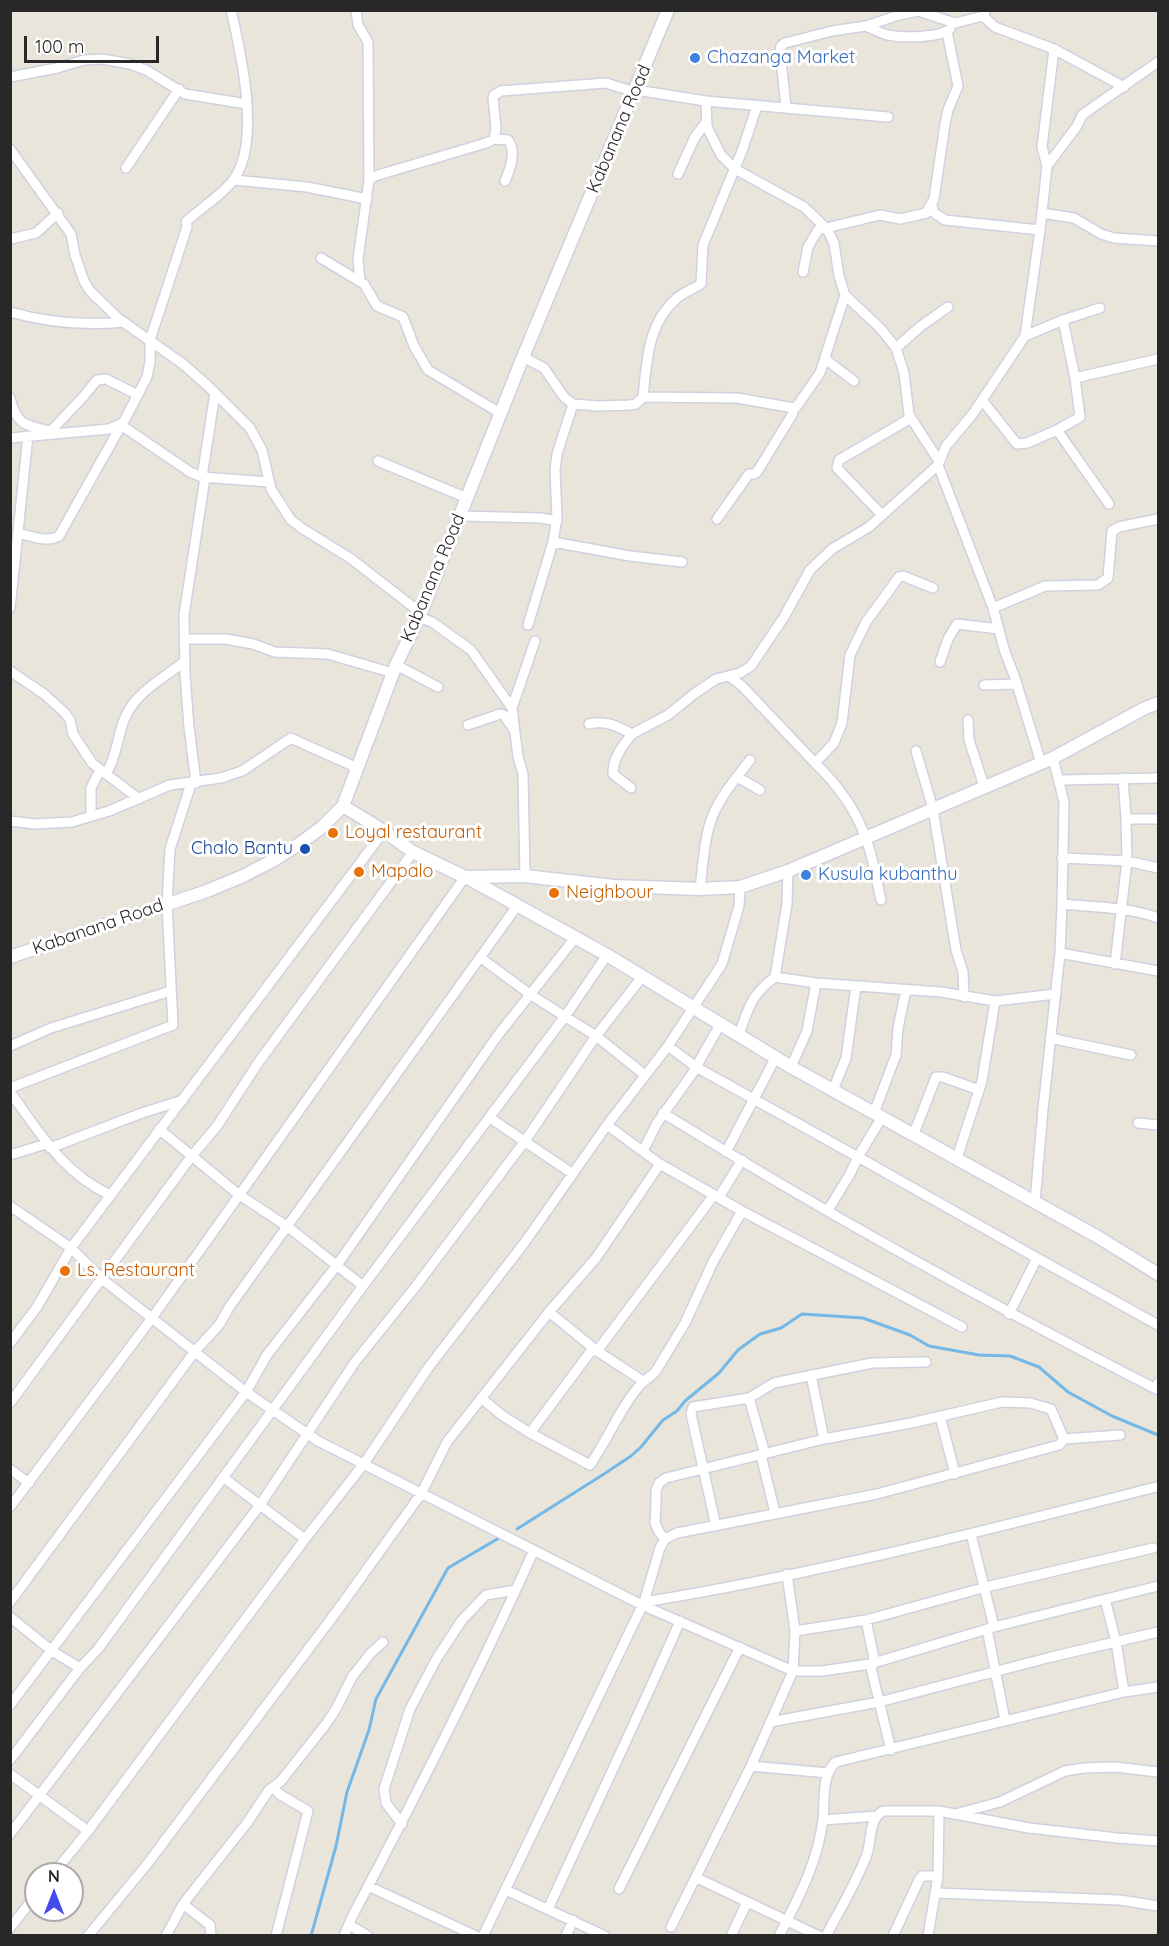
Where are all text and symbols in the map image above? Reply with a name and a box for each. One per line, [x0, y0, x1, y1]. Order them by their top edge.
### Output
scale bar [27, 24, 162, 62]
text: 100 m [35, 35, 84, 58]
place label: Chazanga Market [707, 47, 855, 69]
marker: Chazanga Market [688, 51, 702, 65]
street label: Kabanana Road [582, 62, 656, 196]
street label: Kabanana Road [396, 511, 470, 645]
place label: Loyal restaurant [345, 822, 482, 844]
marker: Loyal restaurant [326, 826, 340, 840]
place label: Chalo Bantu [191, 838, 293, 860]
marker: Chalo Bantu [298, 842, 312, 856]
place label: Mapalo [371, 861, 433, 883]
place label: Kusula kubanthu [818, 864, 957, 886]
marker: Mapalo [352, 865, 366, 879]
marker: Kusula kubanthu [799, 868, 813, 882]
place label: Neighbour [566, 882, 654, 904]
marker: Neighbour [547, 886, 561, 900]
street label: Kabanana Road [30, 894, 166, 960]
place label: Ls. Restaurant [77, 1260, 195, 1282]
marker: Ls. Restaurant [58, 1264, 72, 1278]
north arrow [24, 1862, 84, 1922]
text: N [48, 1866, 60, 1886]

